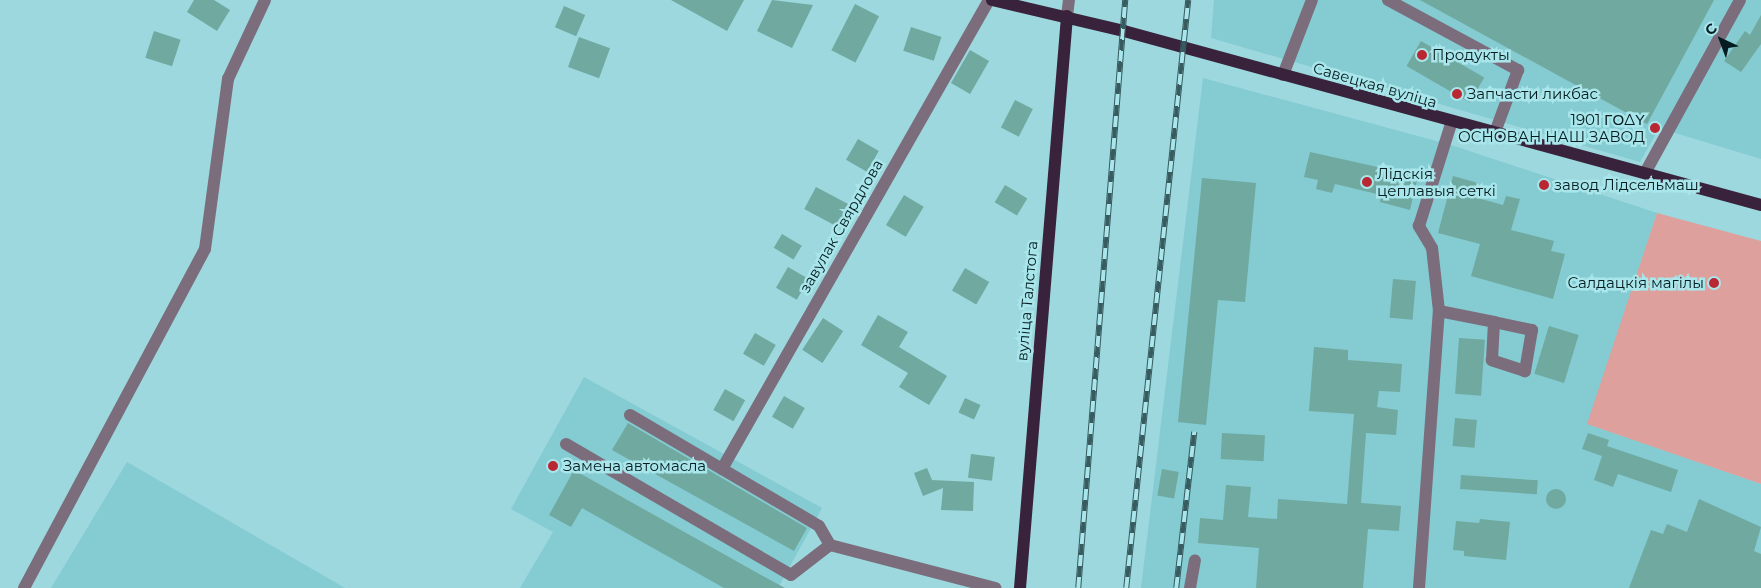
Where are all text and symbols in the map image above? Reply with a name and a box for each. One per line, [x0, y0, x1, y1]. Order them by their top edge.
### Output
north arrow [1696, 15, 1746, 65]
text: С [1701, 19, 1721, 39]
place label: Продукты [1432, 46, 1510, 64]
marker: Продукты [1416, 49, 1428, 61]
street label: Савецкая вуліца [1311, 59, 1439, 111]
place label: Запчасти ликбас [1467, 85, 1598, 103]
marker: Запчасти ликбас [1451, 88, 1463, 100]
place label: 1901 ΓΟΔΥ ОСНОВАН НАШ ЗАВОД [1458, 110, 1645, 145]
marker: 1901 ΓΟΔΥ ОСНОВАН НАШ ЗАВОД [1649, 122, 1661, 134]
street label: завулак Свярдлова [796, 156, 886, 296]
place label: Лідскія цеплавыя сеткі [1377, 164, 1496, 199]
marker: Лідскія цеплавыя сеткі [1361, 176, 1373, 188]
place label: завод Лідсельмаш [1554, 176, 1699, 194]
marker: завод Лідсельмаш [1538, 179, 1550, 191]
street label: вуліца Талстога [1013, 240, 1041, 362]
place label: Салдацкія магілы [1567, 274, 1704, 292]
marker: Салдацкія магілы [1708, 277, 1720, 289]
place label: Замена автомасла [563, 457, 706, 475]
marker: Замена автомасла [547, 460, 559, 472]

